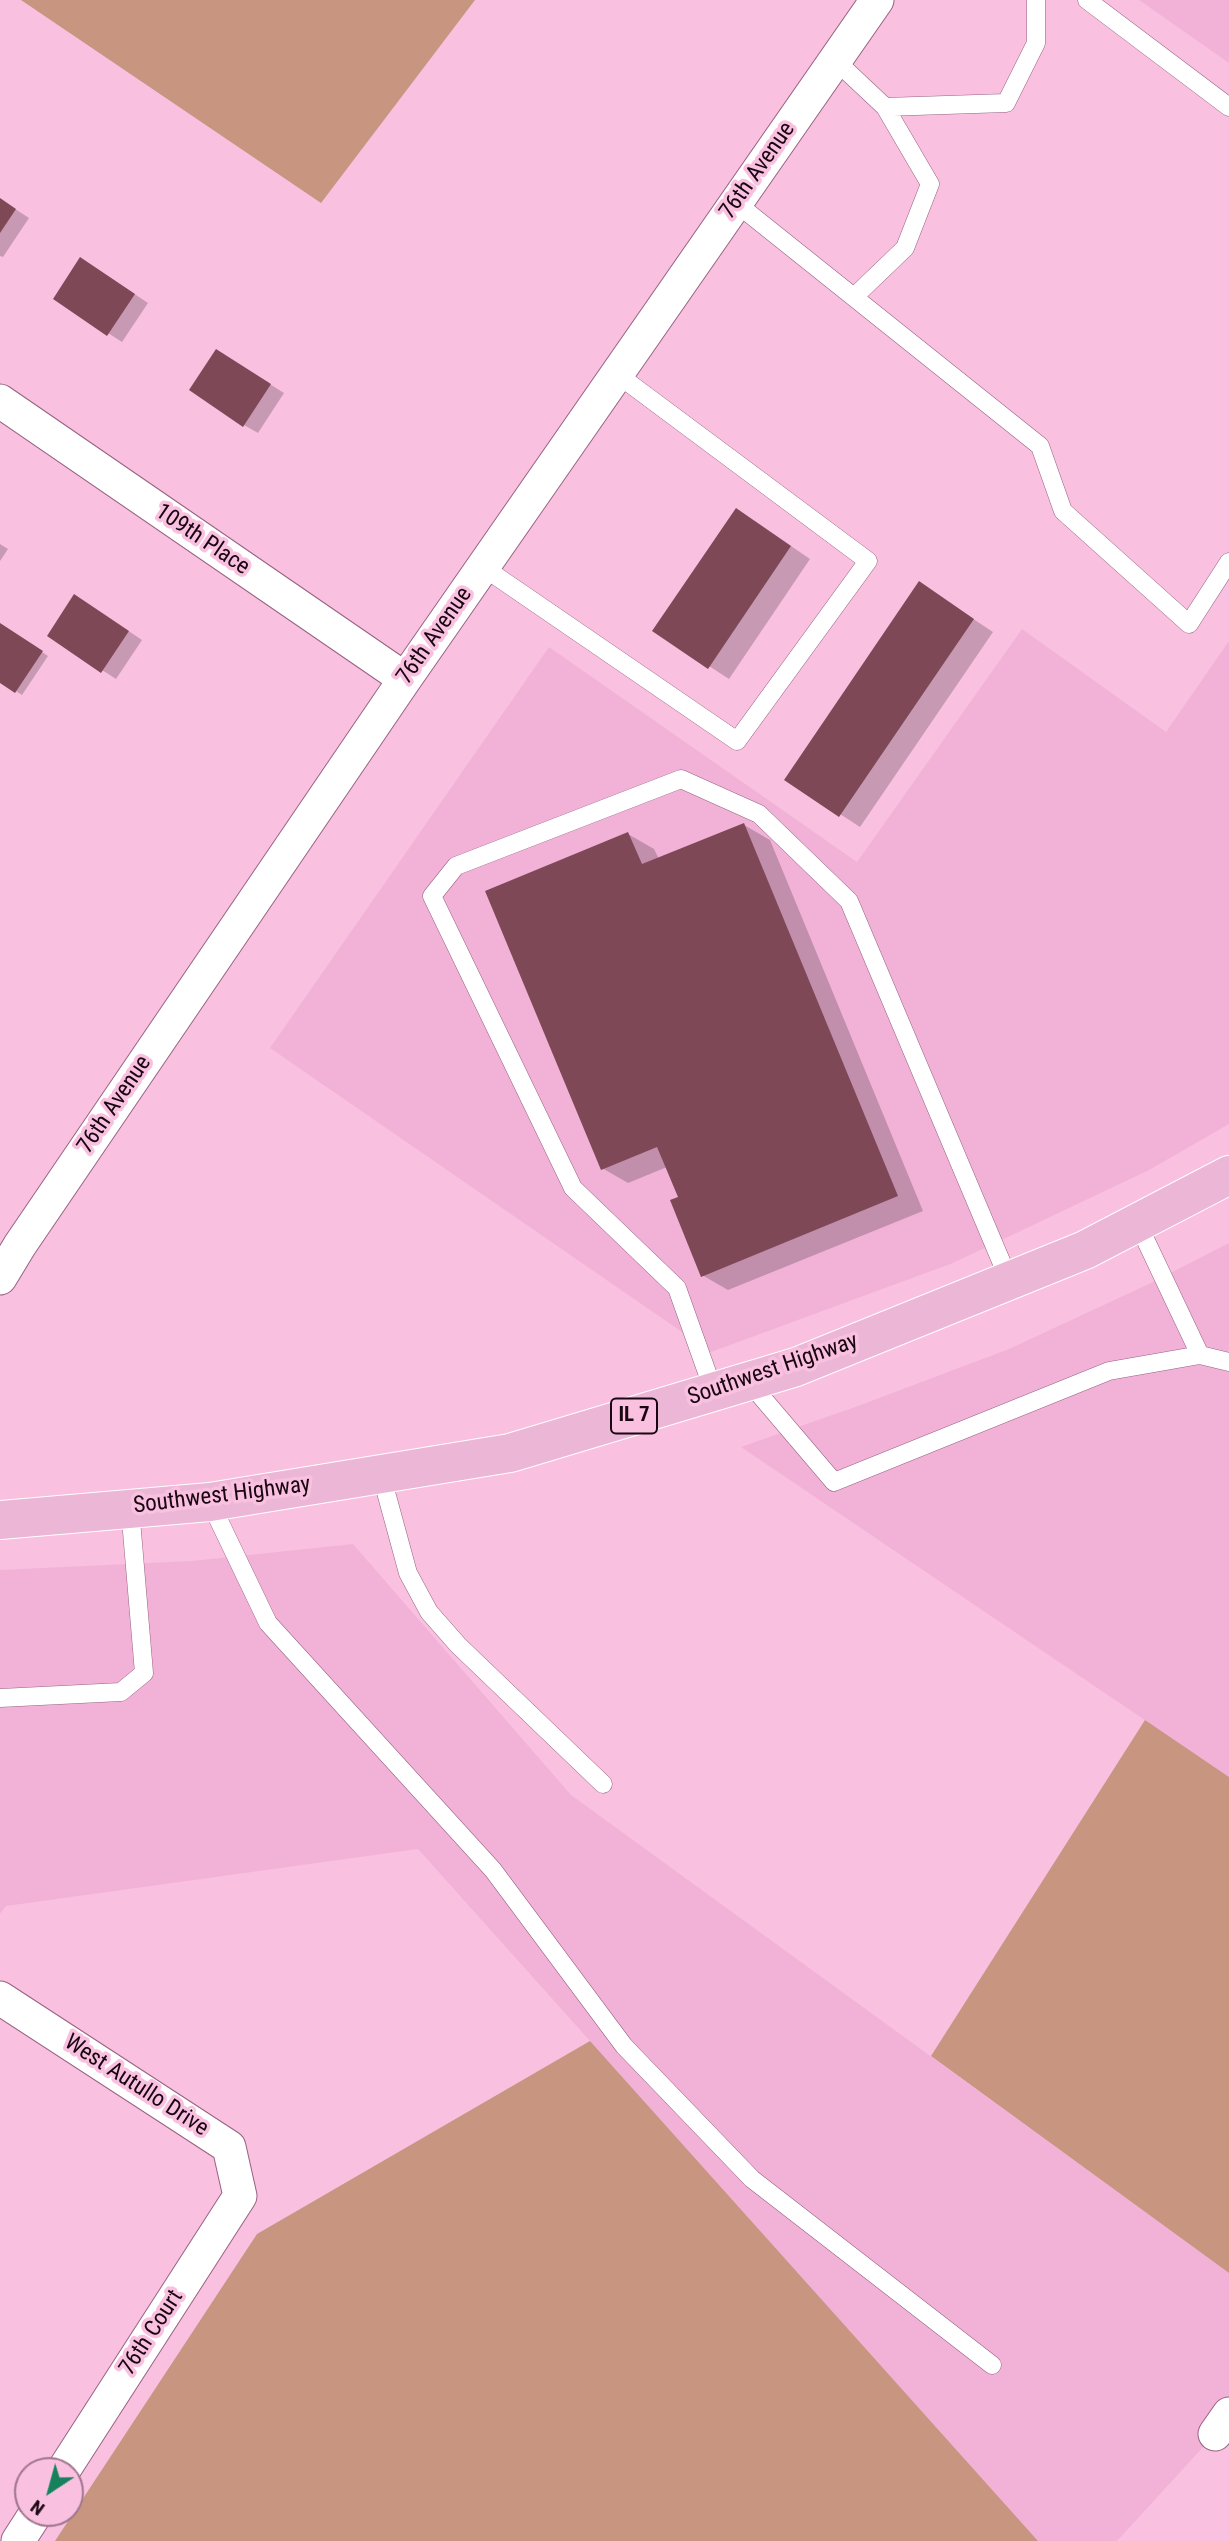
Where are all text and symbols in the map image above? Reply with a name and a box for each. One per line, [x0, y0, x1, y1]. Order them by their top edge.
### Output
street label: 76th Avenue [715, 117, 801, 225]
street label: 109th Place [150, 498, 254, 582]
street label: 76th Avenue [392, 582, 478, 690]
street label: 76th Avenue [72, 1051, 158, 1159]
street label: Southwest Highway [684, 1328, 862, 1412]
road number: IL 7 [611, 1398, 657, 1434]
street label: Southwest Highway [132, 1471, 312, 1521]
street label: West Autullo Drive [59, 2029, 213, 2143]
street label: 76th Court [114, 2285, 190, 2381]
north arrow [14, 2457, 84, 2527]
text: N [26, 2495, 49, 2521]

